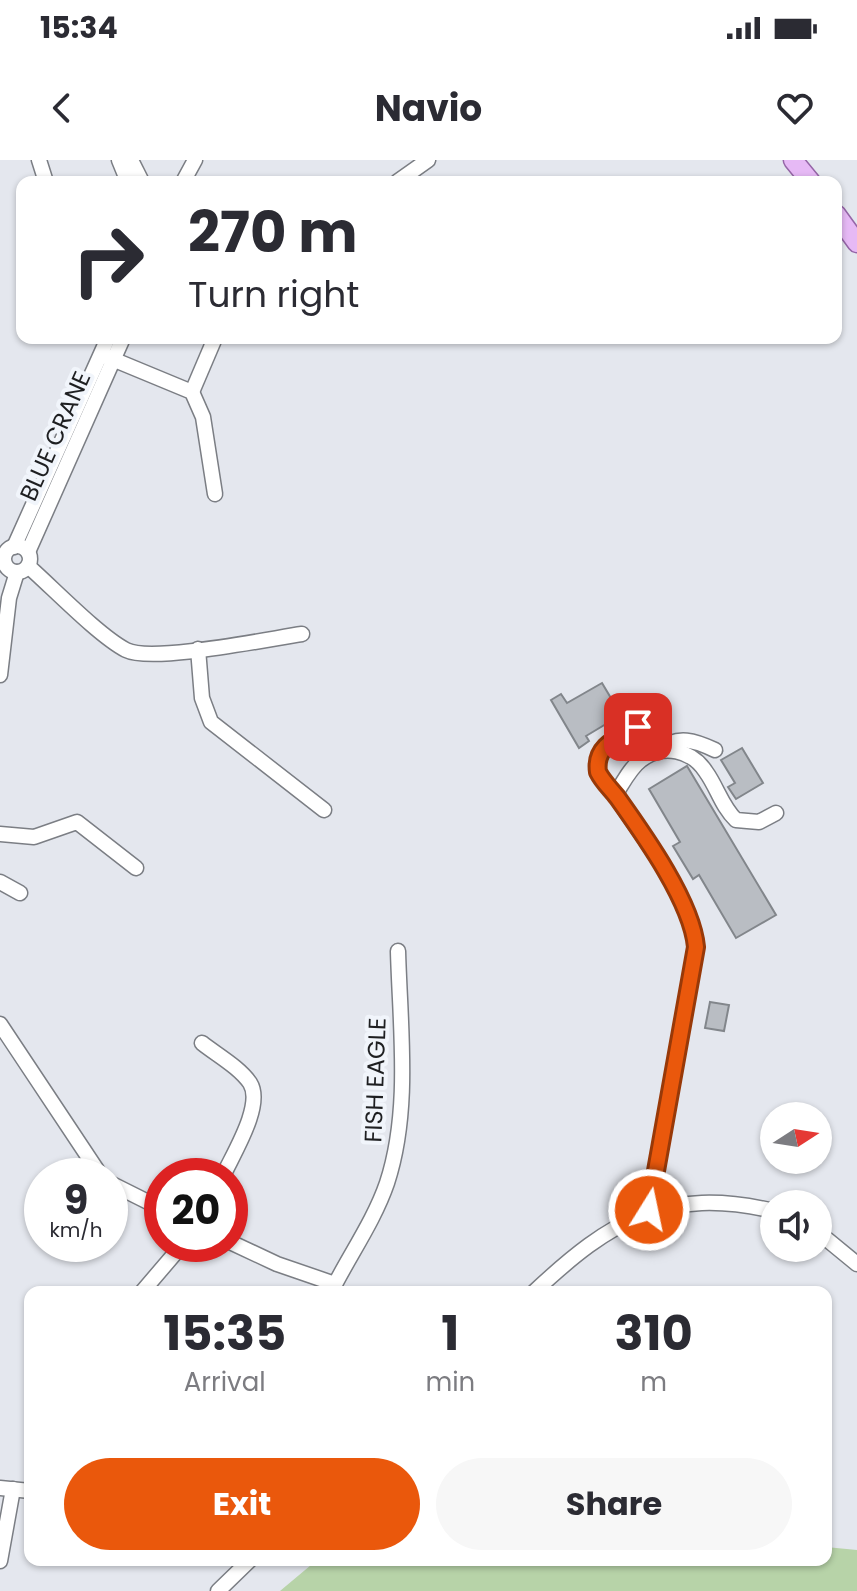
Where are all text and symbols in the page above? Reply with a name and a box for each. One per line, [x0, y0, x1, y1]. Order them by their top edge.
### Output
text: 15:34 [40, 6, 118, 49]
text: Navio [375, 83, 482, 134]
icon: back [40, 86, 84, 130]
icon: heart [773, 86, 817, 130]
text: 270 m [188, 193, 358, 272]
icon: right [56, 208, 160, 312]
text: Turn right [188, 269, 359, 320]
street label: BLUE CRANE [12, 366, 98, 506]
pin [604, 693, 672, 761]
icon: arrive [616, 705, 660, 749]
street label: FISH EAGLE [356, 1017, 394, 1143]
north arrow [760, 1102, 832, 1174]
map controls [760, 1102, 832, 1262]
speed limit sign: 20 [144, 1158, 248, 1262]
position arrow [607, 1168, 691, 1252]
text: 9 [64, 1172, 88, 1228]
button: sound [760, 1190, 832, 1262]
text: km/h [49, 1216, 103, 1244]
text: 15:35 [163, 1300, 286, 1367]
text: 1 [441, 1300, 459, 1367]
text: 310 [614, 1300, 693, 1367]
text: Arrival [184, 1364, 266, 1400]
text: min [425, 1364, 475, 1400]
text: m [640, 1364, 667, 1400]
button: Exit [64, 1458, 420, 1550]
button: Share [436, 1458, 792, 1550]

